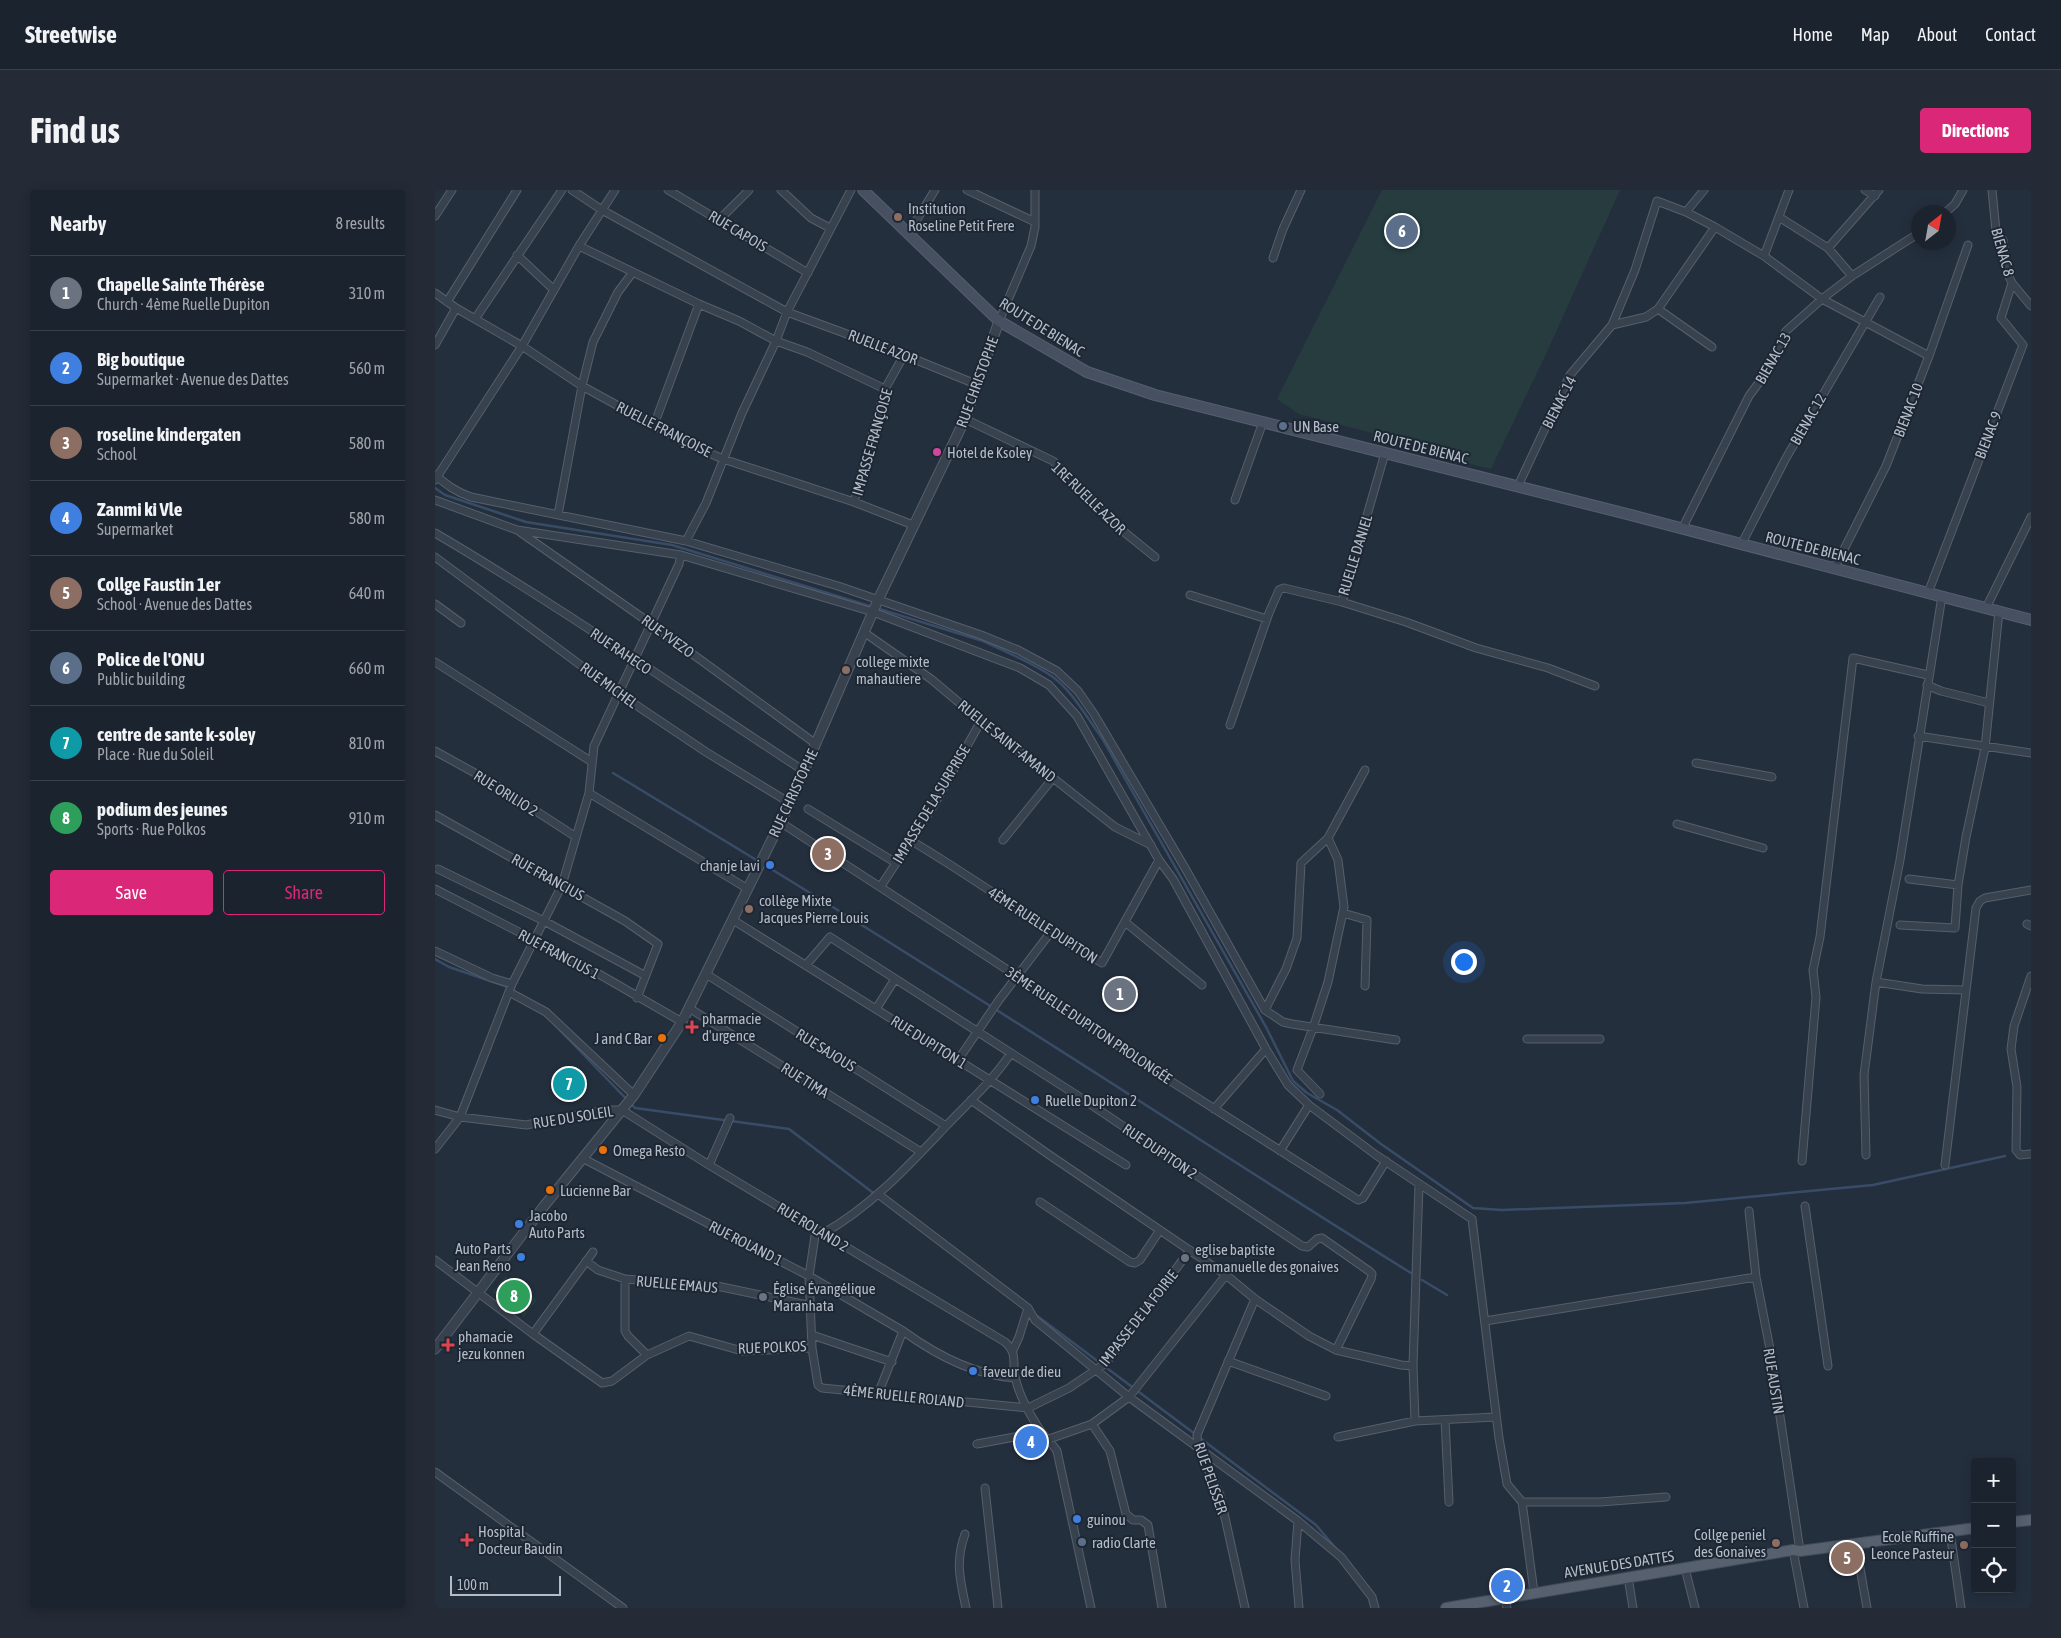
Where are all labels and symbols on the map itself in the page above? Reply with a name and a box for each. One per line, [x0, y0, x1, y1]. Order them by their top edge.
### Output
place label: Institution Roseline Petit Frere [908, 200, 1015, 234]
north arrow [1911, 205, 1956, 250]
street label: RUE CAPOIS [706, 207, 770, 255]
marker: Institution Roseline Petit Frere [892, 211, 904, 223]
pin: 6 [1386, 212, 1418, 250]
street label: BIENAC 8 [1988, 226, 2018, 278]
street label: ROUTE DE BIENAC [996, 294, 1088, 360]
street label: RUELLE AZOR [846, 326, 921, 368]
street label: BIENAC 13 [1752, 329, 1794, 387]
street label: RUE CHRISTOPHE [953, 334, 1002, 430]
street label: BIENAC 14 [1539, 373, 1579, 431]
street label: BIENAC 10 [1890, 381, 1926, 439]
street label: IMPASSE FRANÇOISE [849, 386, 896, 497]
street label: BIENAC 12 [1787, 390, 1829, 448]
street label: RUELLE FRANÇOISE [614, 398, 715, 461]
street label: BIENAC 9 [1971, 409, 2005, 461]
place label: UN Base [1293, 418, 1339, 435]
marker: UN Base [1277, 420, 1289, 432]
street label: ROUTE DE BIENAC [1372, 427, 1470, 467]
place label: Hotel de Ksoley [947, 444, 1032, 461]
marker: Hotel de Ksoley [931, 446, 943, 458]
street label: 1RE RUELLE AZOR [1049, 458, 1130, 538]
street label: RUELLE DANIEL [1335, 512, 1375, 597]
street label: ROUTE DE BIENAC [1764, 528, 1862, 568]
street label: RUE YVEZO [638, 611, 698, 661]
street label: RUE RAHECO [587, 624, 655, 678]
place label: college mixte mahautiere [856, 653, 930, 687]
street label: RUE MICHEL [577, 659, 641, 711]
marker: college mixte mahautiere [840, 664, 852, 676]
street label: RUELLE SAINT-AMAND [955, 696, 1059, 786]
street label: IMPASSE DE LA SURPRISE [889, 741, 973, 866]
street label: RUE CHRISTOPHE [765, 746, 821, 840]
street label: RUE ORILIO 2 [471, 767, 541, 819]
pin: 3 [812, 835, 844, 873]
street label: RUE FRANCIUS [509, 850, 587, 904]
place label: chanje lavi [700, 857, 760, 874]
marker: chanje lavi [764, 859, 776, 871]
street label: 4ÈME RUELLE DUPITON [985, 883, 1101, 967]
place label: collège Mixte Jacques Pierre Louis [759, 892, 869, 926]
marker: collège Mixte Jacques Pierre Louis [743, 903, 755, 915]
street label: RUE FRANCIUS 1 [516, 926, 602, 982]
your location [1451, 949, 1477, 975]
street label: 3ÈME RUELLE DUPITON PROLONGÉE [1003, 963, 1176, 1087]
pin: 1 [1104, 975, 1136, 1013]
place label: pharmacie d'urgence [702, 1010, 762, 1044]
street label: RUE DUPITON 1 [888, 1012, 970, 1072]
marker: pharmacie d'urgence [686, 1021, 698, 1033]
street label: RUE SAJOUS [793, 1025, 859, 1075]
place label: J and C Bar [594, 1030, 653, 1047]
marker: J and C Bar [656, 1032, 668, 1044]
street label: RUE TIMA [778, 1059, 832, 1101]
pin: 7 [553, 1065, 585, 1103]
place label: Ruelle Dupiton 2 [1045, 1092, 1137, 1109]
marker: Ruelle Dupiton 2 [1029, 1094, 1041, 1106]
street label: RUE DU SOLEIL [532, 1102, 615, 1132]
street label: RUE DUPITON 2 [1120, 1120, 1200, 1182]
place label: Omega Resto [613, 1142, 685, 1159]
marker: Omega Resto [597, 1144, 609, 1156]
place label: Lucienne Bar [560, 1182, 631, 1199]
marker: Lucienne Bar [544, 1184, 556, 1196]
street label: RUE ROLAND 2 [774, 1199, 852, 1255]
place label: Jacobo Auto Parts [529, 1207, 585, 1241]
street label: RUE ROLAND 1 [706, 1217, 786, 1269]
marker: Jacobo Auto Parts [513, 1218, 525, 1230]
place label: Auto Parts Jean Reno [454, 1240, 511, 1274]
place label: eglise baptiste emmanuelle des gonaives [1195, 1241, 1339, 1275]
marker: Auto Parts Jean Reno [515, 1251, 527, 1263]
marker: eglise baptiste emmanuelle des gonaives [1179, 1252, 1191, 1264]
street label: IMPASSE DE LA FOIRIE [1095, 1266, 1181, 1369]
street label: RUELLE EMAUS [636, 1272, 718, 1296]
pin: 8 [498, 1277, 530, 1315]
place label: Église Évangélique Maranhata [773, 1280, 876, 1314]
marker: Église Évangélique Maranhata [757, 1291, 769, 1303]
place label: phamacie jezu konnen [457, 1328, 525, 1362]
street label: RUE POLKOS [737, 1337, 807, 1357]
marker: phamacie jezu konnen [442, 1339, 454, 1351]
street label: RUE AUSTIN [1760, 1347, 1788, 1415]
place label: faveur de dieu [983, 1363, 1061, 1380]
marker: faveur de dieu [967, 1365, 979, 1377]
street label: 4ÈME RUELLE ROLAND [843, 1381, 965, 1411]
pin: 4 [1015, 1423, 1047, 1461]
street label: RUE PELISSER [1191, 1440, 1231, 1517]
place label: guinou [1087, 1511, 1126, 1528]
marker: guinou [1071, 1513, 1083, 1525]
place label: Hospital Docteur Baudin [478, 1523, 563, 1557]
place label: Collge peniel des Gonaives [1694, 1526, 1766, 1560]
place label: Ecole Ruffine Leonce Pasteur [1871, 1528, 1955, 1562]
marker: Hospital Docteur Baudin [460, 1533, 474, 1547]
place label: radio Clarte [1092, 1534, 1156, 1551]
marker: radio Clarte [1076, 1536, 1088, 1548]
marker: Collge peniel des Gonaives [1770, 1537, 1782, 1549]
pin: 5 [1831, 1539, 1863, 1577]
marker: Ecole Ruffine Leonce Pasteur [1958, 1539, 1970, 1551]
street label: AVENUE DES DATTES [1563, 1547, 1675, 1581]
pin: 2 [1491, 1567, 1523, 1605]
scale bar [450, 1573, 561, 1596]

